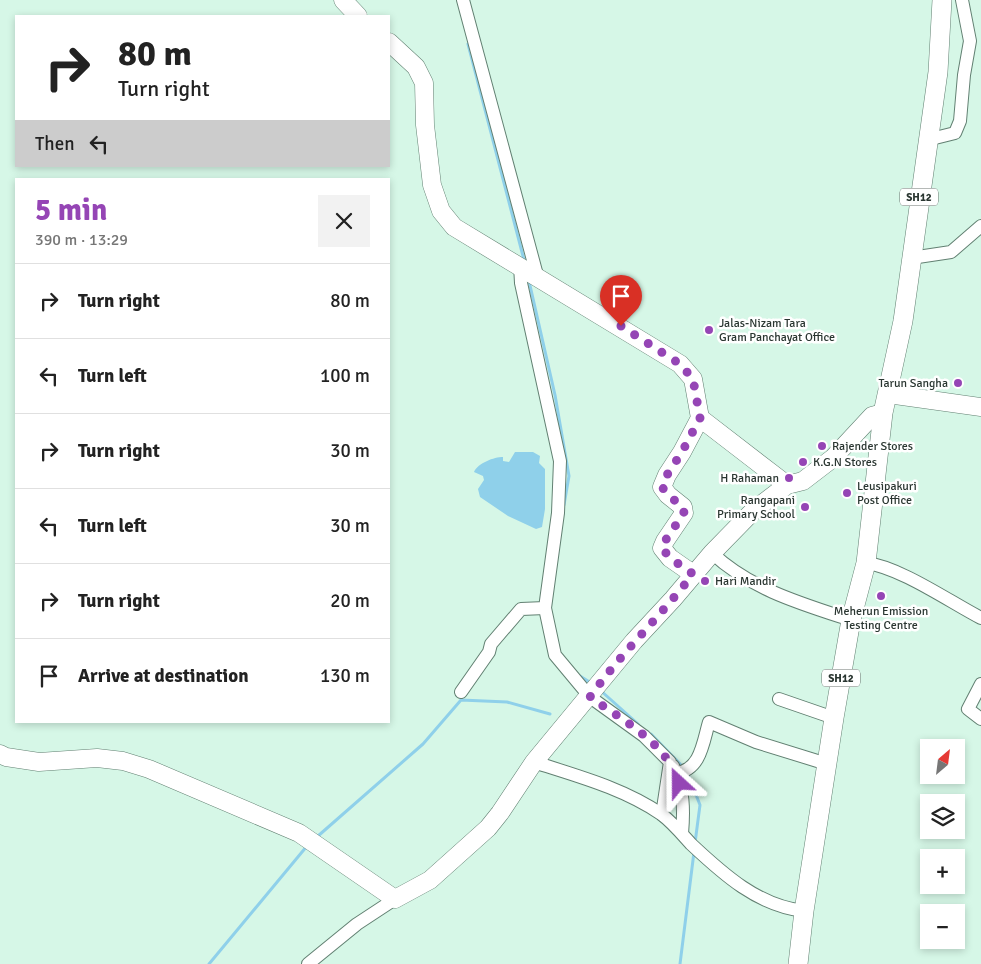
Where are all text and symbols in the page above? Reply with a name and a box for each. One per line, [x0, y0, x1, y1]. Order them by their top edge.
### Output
text: 80 m [118, 32, 192, 75]
icon: right [35, 35, 100, 100]
text: Turn right [118, 75, 210, 102]
icon: left [85, 130, 113, 158]
text: Then [35, 132, 75, 156]
road number: SH12 [900, 188, 938, 206]
text: 5 min [35, 192, 107, 229]
button: close [318, 195, 370, 247]
text: 390 m · 13:29 [35, 230, 128, 250]
pin [600, 275, 642, 326]
icon: arrive [607, 282, 635, 310]
icon: right [35, 287, 63, 315]
text: Turn right [78, 289, 160, 313]
text: 80 m [330, 289, 370, 313]
place label: Jalas-Nizam Tara Gram Panchayat Office [719, 316, 835, 345]
marker: Jalas-Nizam Tara Gram Panchayat Office [703, 324, 715, 336]
icon: left [35, 362, 63, 390]
text: Turn left [78, 364, 147, 388]
text: 100 m [320, 364, 370, 388]
place label: Tarun Sangha [878, 376, 948, 391]
marker: Tarun Sangha [952, 377, 964, 389]
icon: right [35, 437, 63, 465]
text: Turn right [78, 439, 160, 463]
text: 30 m [330, 439, 370, 463]
place label: Rajender Stores [832, 439, 913, 454]
marker: Rajender Stores [816, 440, 828, 452]
place label: K.G.N Stores [813, 455, 877, 470]
marker: K.G.N Stores [797, 456, 809, 468]
place label: H Rahaman [720, 471, 779, 486]
marker: H Rahaman [783, 472, 795, 484]
place label: Leusipakuri Post Office [857, 479, 917, 508]
marker: Leusipakuri Post Office [841, 487, 853, 499]
place label: Rangapani Primary School [717, 493, 795, 522]
marker: Rangapani Primary School [799, 501, 811, 513]
icon: left [35, 512, 63, 540]
text: Turn left [78, 514, 147, 538]
text: 30 m [330, 514, 370, 538]
place label: Hari Mandir [715, 574, 777, 589]
marker: Hari Mandir [699, 575, 711, 587]
icon: right [35, 587, 63, 615]
text: Turn right [78, 589, 160, 613]
text: 20 m [330, 589, 370, 613]
marker: Meherun Emission Testing Centre [875, 590, 887, 602]
place label: Meherun Emission Testing Centre [834, 604, 928, 633]
icon: arrive [35, 662, 63, 690]
text: Arrive at destination [78, 664, 249, 688]
text: 130 m [320, 664, 370, 688]
road number: SH12 [822, 670, 860, 686]
north arrow [920, 739, 965, 784]
map controls [920, 739, 965, 949]
position arrow [652, 756, 704, 808]
button: layers [920, 794, 965, 839]
button: + [920, 849, 965, 894]
button: − [920, 904, 965, 949]

